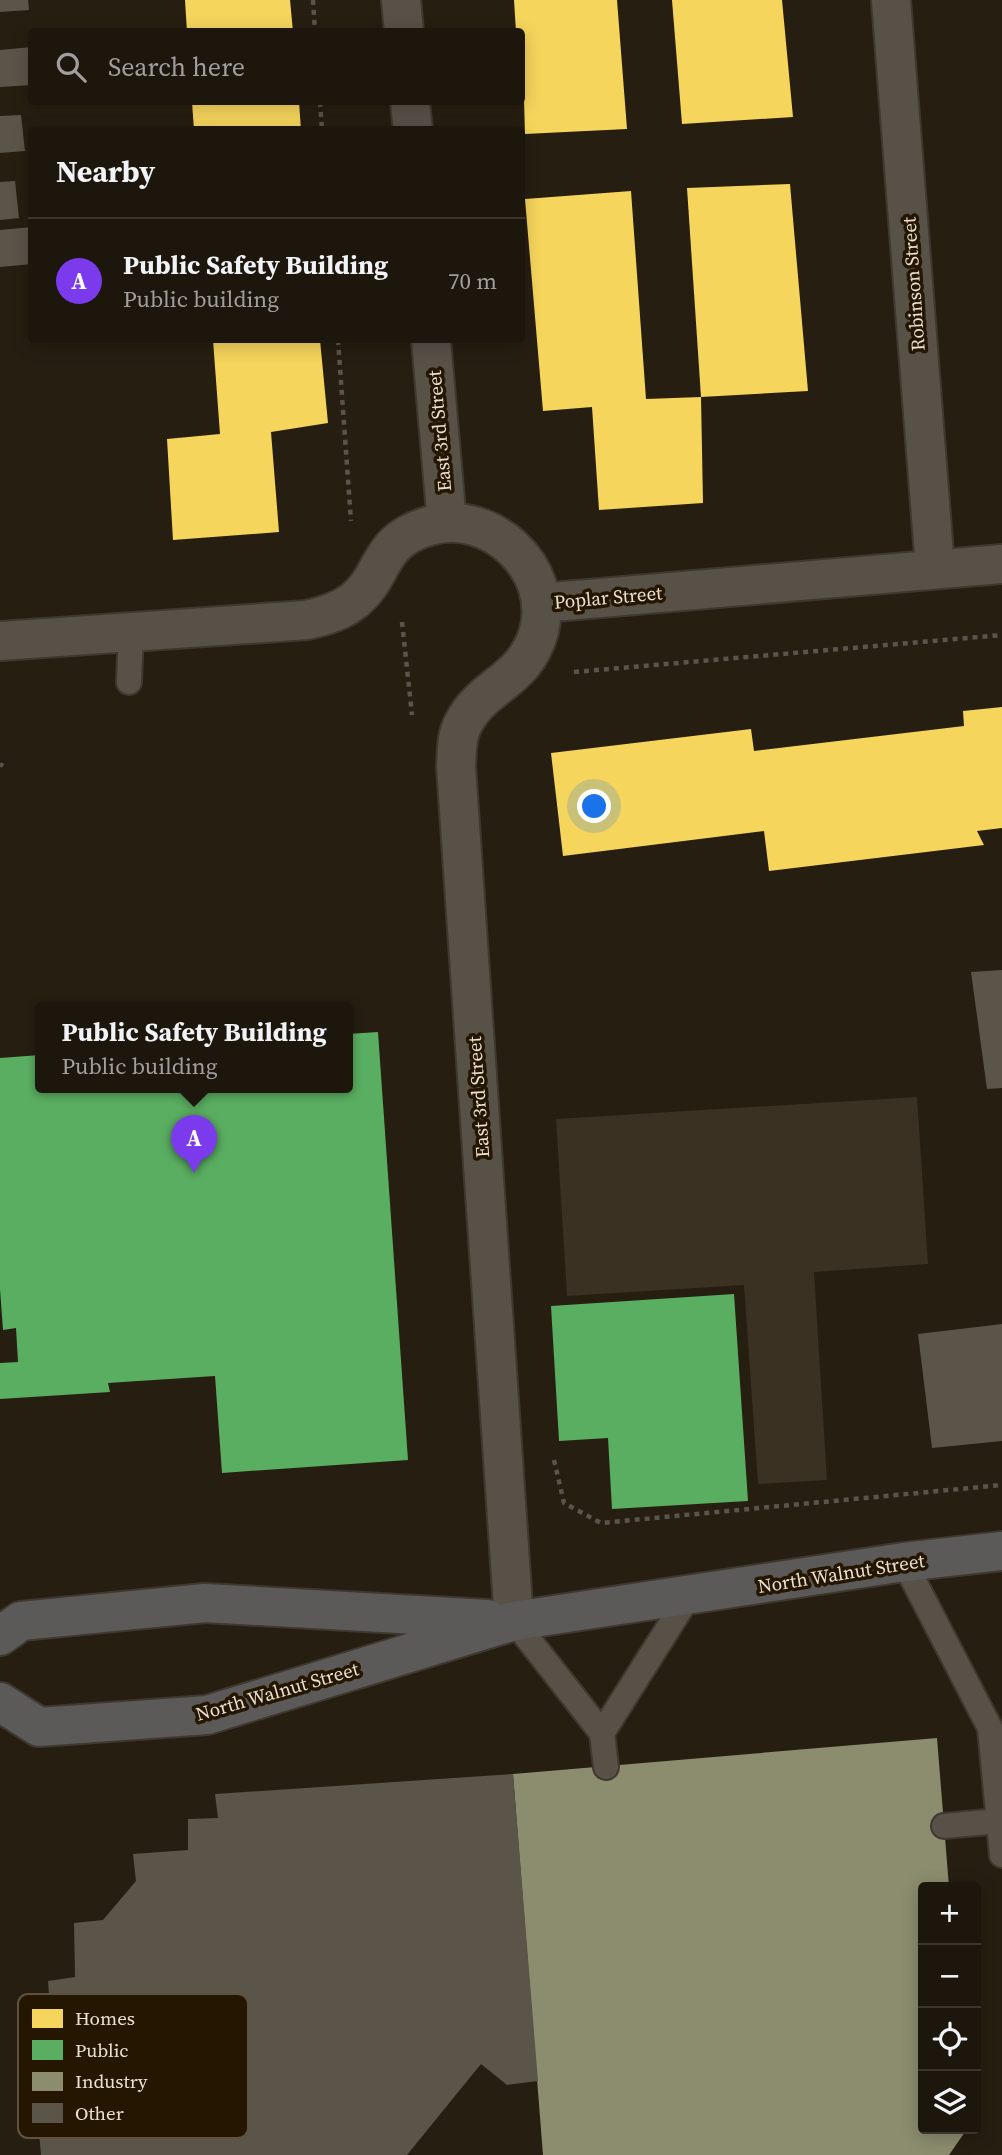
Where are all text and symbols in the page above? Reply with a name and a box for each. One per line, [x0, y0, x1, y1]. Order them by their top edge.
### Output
search box [28, 28, 525, 105]
icon: search [52, 48, 90, 86]
text: Search here [108, 49, 245, 85]
text: Nearby [56, 151, 155, 192]
street label: Robinson Street [895, 215, 931, 352]
text: Public Safety Building [123, 247, 388, 283]
text: A [71, 265, 87, 297]
text: 70 m [448, 265, 497, 297]
text: Public building [123, 283, 279, 315]
street label: East 3rd Street [421, 368, 457, 493]
street label: Poplar Street [553, 579, 664, 615]
your location [577, 789, 611, 823]
popup [35, 1002, 353, 1093]
text: Public Safety Building [61, 1014, 327, 1050]
street label: East 3rd Street [461, 1035, 495, 1159]
text: Public building [61, 1050, 218, 1082]
pin: A [171, 1115, 217, 1173]
street label: North Walnut Street [756, 1547, 927, 1599]
street label: North Walnut Street [192, 1655, 362, 1727]
map controls [918, 1882, 981, 2134]
button: + [918, 1882, 981, 1945]
button: − [918, 1945, 981, 2008]
legend [18, 1994, 248, 2138]
text: Homes [75, 2005, 135, 2031]
button: locate [918, 2008, 981, 2071]
text: Public [75, 2037, 129, 2063]
text: Industry [75, 2068, 148, 2094]
button: layers [918, 2071, 981, 2134]
text: Other [75, 2100, 124, 2126]

